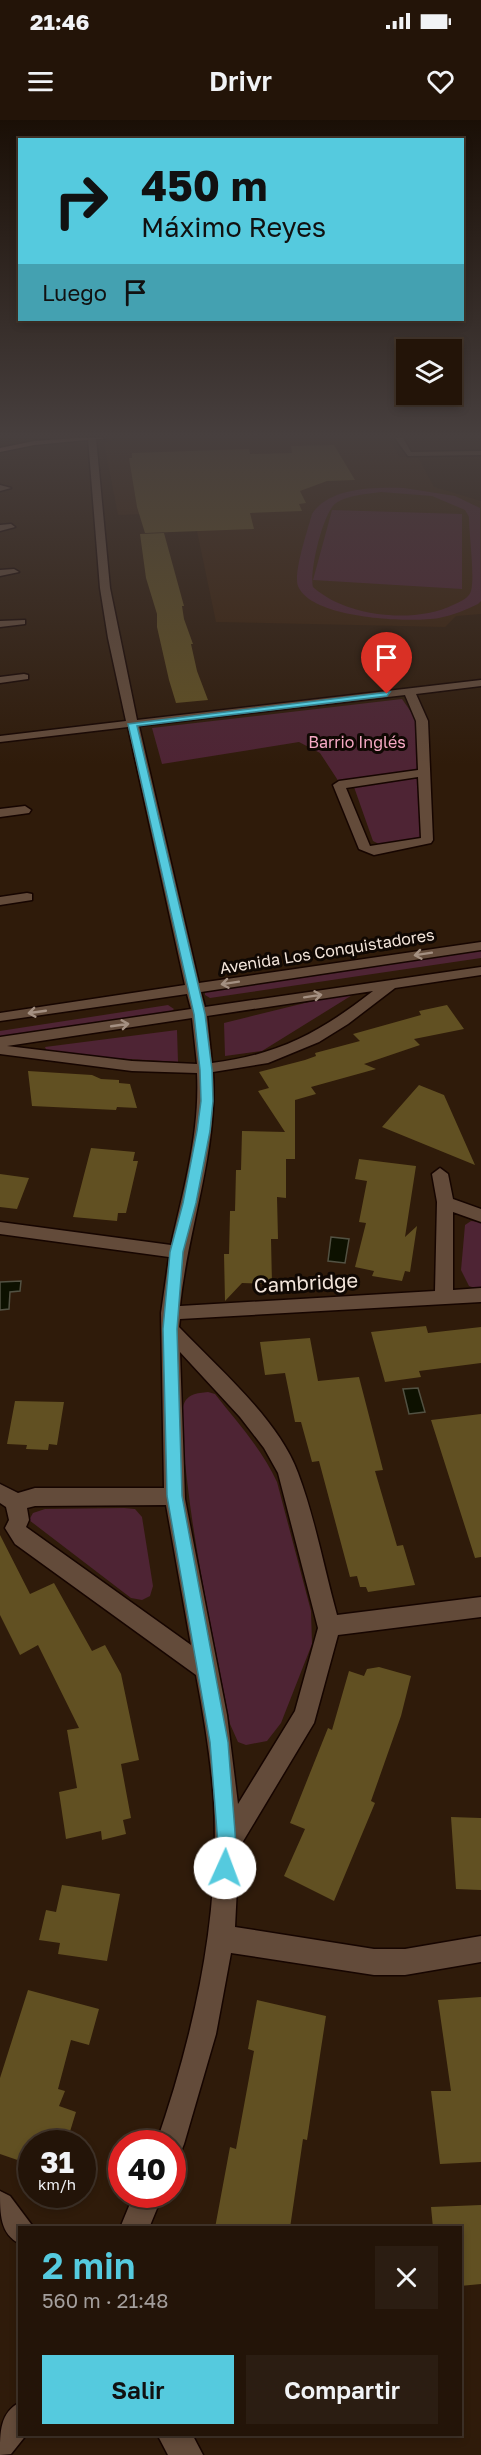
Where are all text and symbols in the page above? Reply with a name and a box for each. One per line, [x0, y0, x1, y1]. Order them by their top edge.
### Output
text: 21:46 [30, 8, 90, 35]
icon: menu [24, 65, 57, 98]
text: Drivr [209, 65, 272, 97]
icon: heart [424, 65, 457, 98]
text: 450 m [141, 160, 267, 210]
icon: right [42, 162, 120, 240]
text: Máximo Reyes [141, 211, 326, 243]
icon: arrive [119, 276, 152, 309]
text: Luego [42, 279, 107, 306]
map controls [396, 339, 462, 405]
button: layers [396, 339, 462, 405]
pin [361, 632, 412, 694]
icon: arrive [370, 641, 403, 674]
park label: Barrio Inglés [308, 732, 406, 752]
street label: Avenida Los Conquistadores [218, 924, 436, 978]
one-way arrow [414, 949, 434, 960]
one-way arrow [221, 978, 241, 989]
one-way arrow [303, 990, 322, 1001]
one-way arrow [28, 1006, 48, 1017]
one-way arrow [110, 1020, 130, 1031]
street label: Cambridge [253, 1267, 359, 1297]
position arrow [193, 1836, 257, 1900]
speed limit sign: 40 [108, 2130, 186, 2208]
text: 31 [40, 2144, 74, 2180]
text: km/h [38, 2175, 76, 2193]
text: 2 min [42, 2244, 136, 2287]
button: close [375, 2246, 438, 2309]
text: 560 m · 21:48 [42, 2288, 169, 2312]
button: Salir [42, 2355, 234, 2424]
button: Compartir [246, 2355, 438, 2424]

